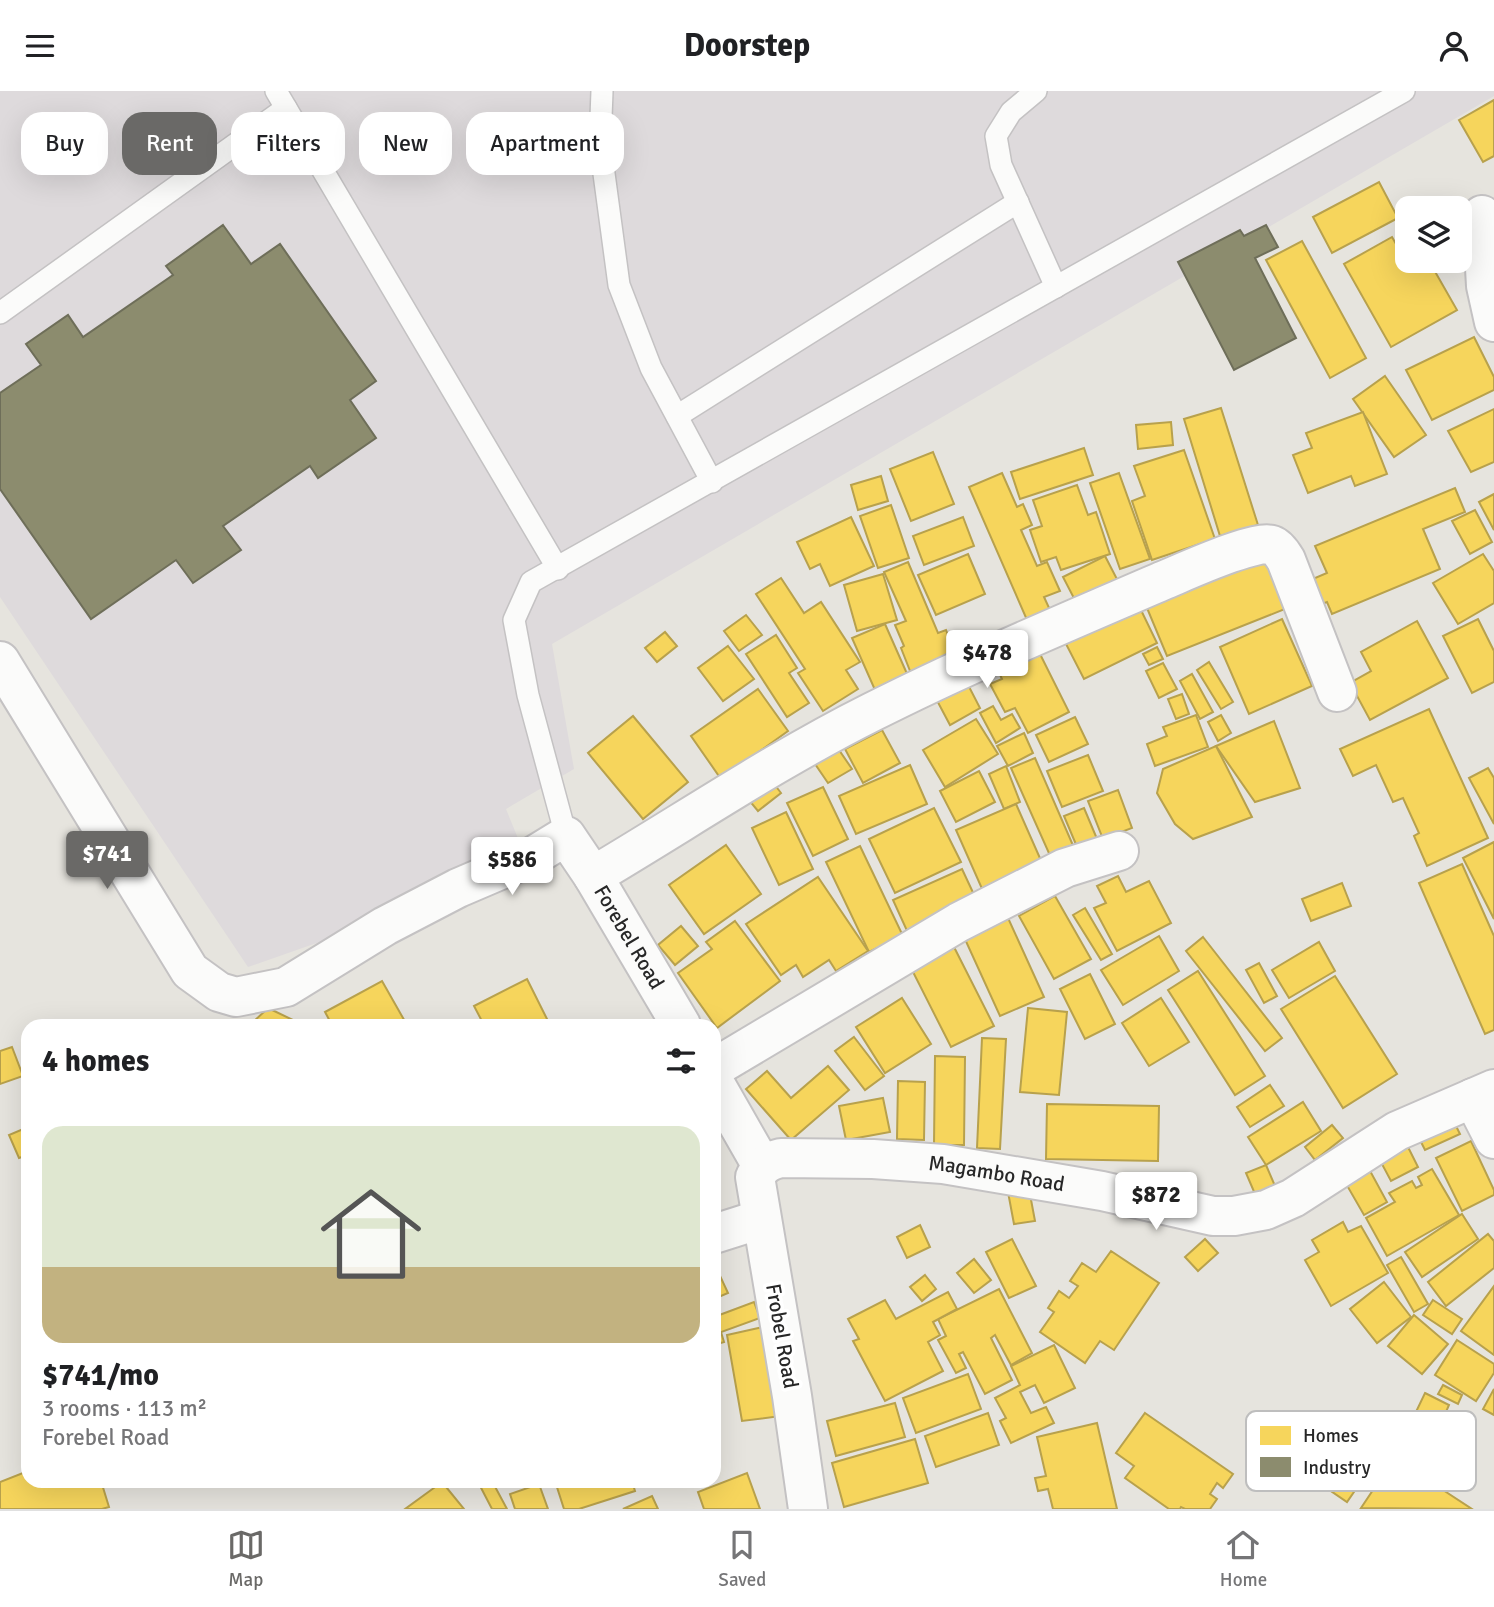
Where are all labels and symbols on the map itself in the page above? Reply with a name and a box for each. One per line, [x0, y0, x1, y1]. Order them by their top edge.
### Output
pin: $478 [946, 631, 1028, 690]
pin: $741 [66, 831, 148, 891]
pin: $586 [471, 837, 553, 897]
street label: Forebel Road [588, 880, 670, 994]
street label: Magambo Road [927, 1150, 1066, 1197]
pin: $872 [1115, 1173, 1197, 1232]
street label: Frobel Road [760, 1282, 804, 1390]
legend [1246, 1411, 1476, 1491]
text: Homes [1303, 1424, 1359, 1448]
text: Industry [1303, 1456, 1371, 1480]

